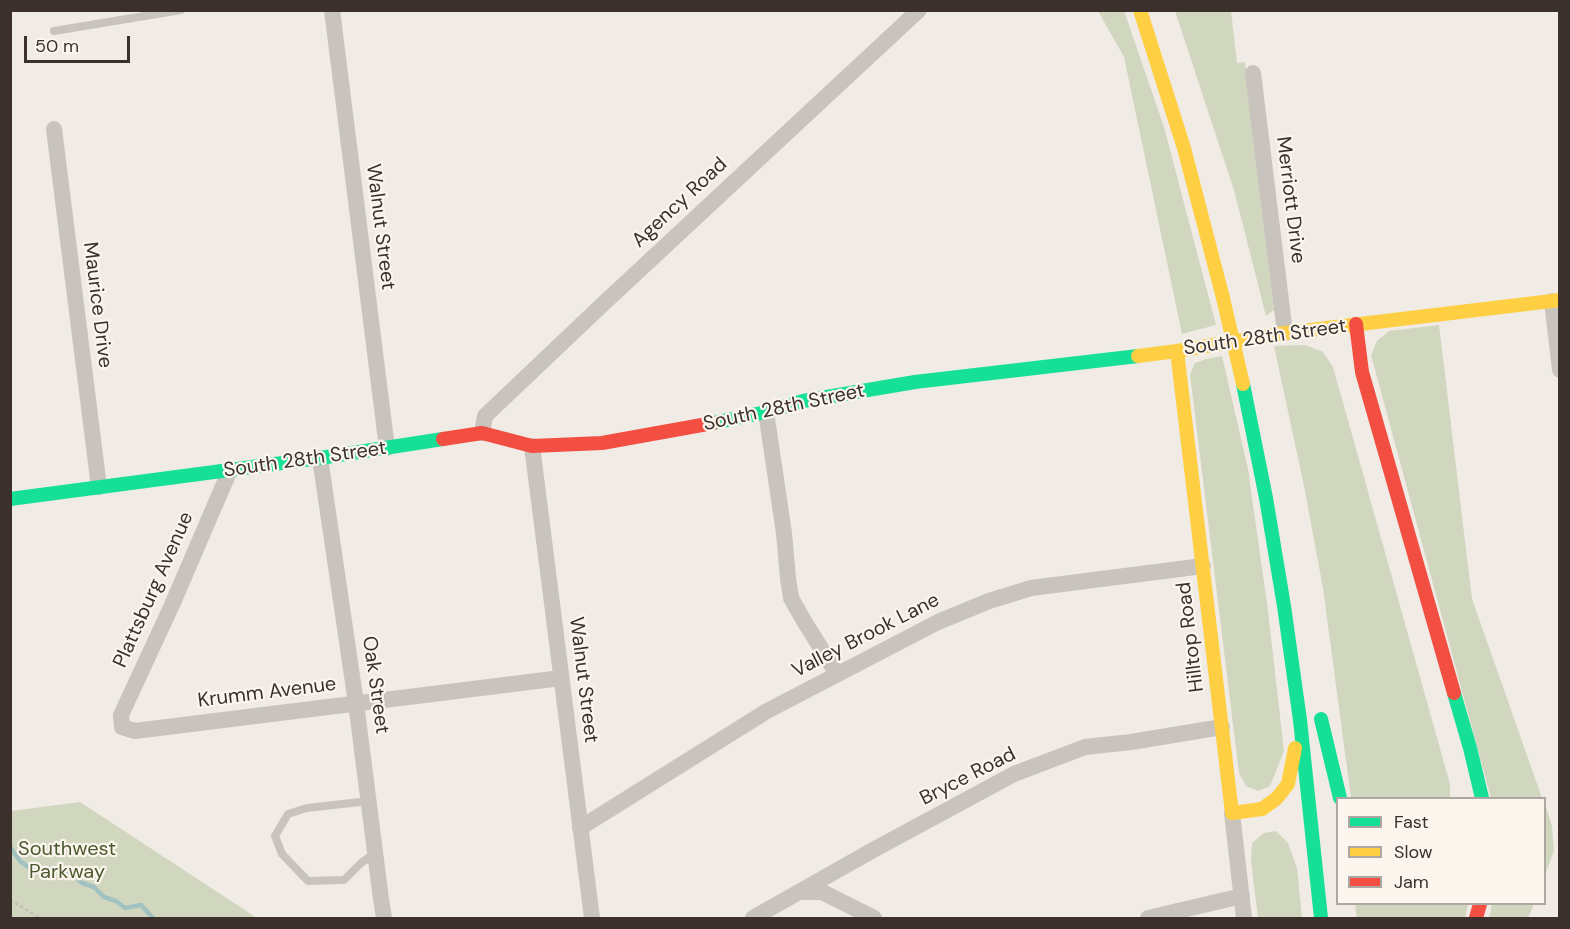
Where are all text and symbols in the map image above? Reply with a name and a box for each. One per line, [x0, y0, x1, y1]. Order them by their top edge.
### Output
scale bar [27, 24, 134, 62]
text: 50 m [35, 34, 79, 58]
street label: Merriott Drive [1270, 135, 1310, 265]
street label: Agency Road [627, 153, 733, 253]
street label: Walnut Street [360, 163, 400, 291]
street label: Maurice Drive [77, 241, 117, 369]
street label: South 28th Street [1182, 315, 1348, 361]
street label: South 28th Street [701, 379, 867, 437]
street label: South 28th Street [222, 437, 388, 483]
street label: Plattsburg Avenue [109, 508, 199, 672]
street label: Hilltop Road [1172, 580, 1210, 694]
street label: Valley Brook Lane [788, 589, 944, 683]
street label: Walnut Street [563, 616, 603, 744]
street label: Oak Street [356, 635, 394, 735]
street label: Krumm Avenue [196, 673, 338, 713]
street label: Bryce Road [916, 743, 1020, 811]
legend [1336, 797, 1546, 905]
text: Fast [1394, 810, 1429, 834]
park label: Southwest Parkway [18, 838, 116, 885]
text: Slow [1394, 840, 1433, 864]
text: Jam [1394, 870, 1429, 894]

